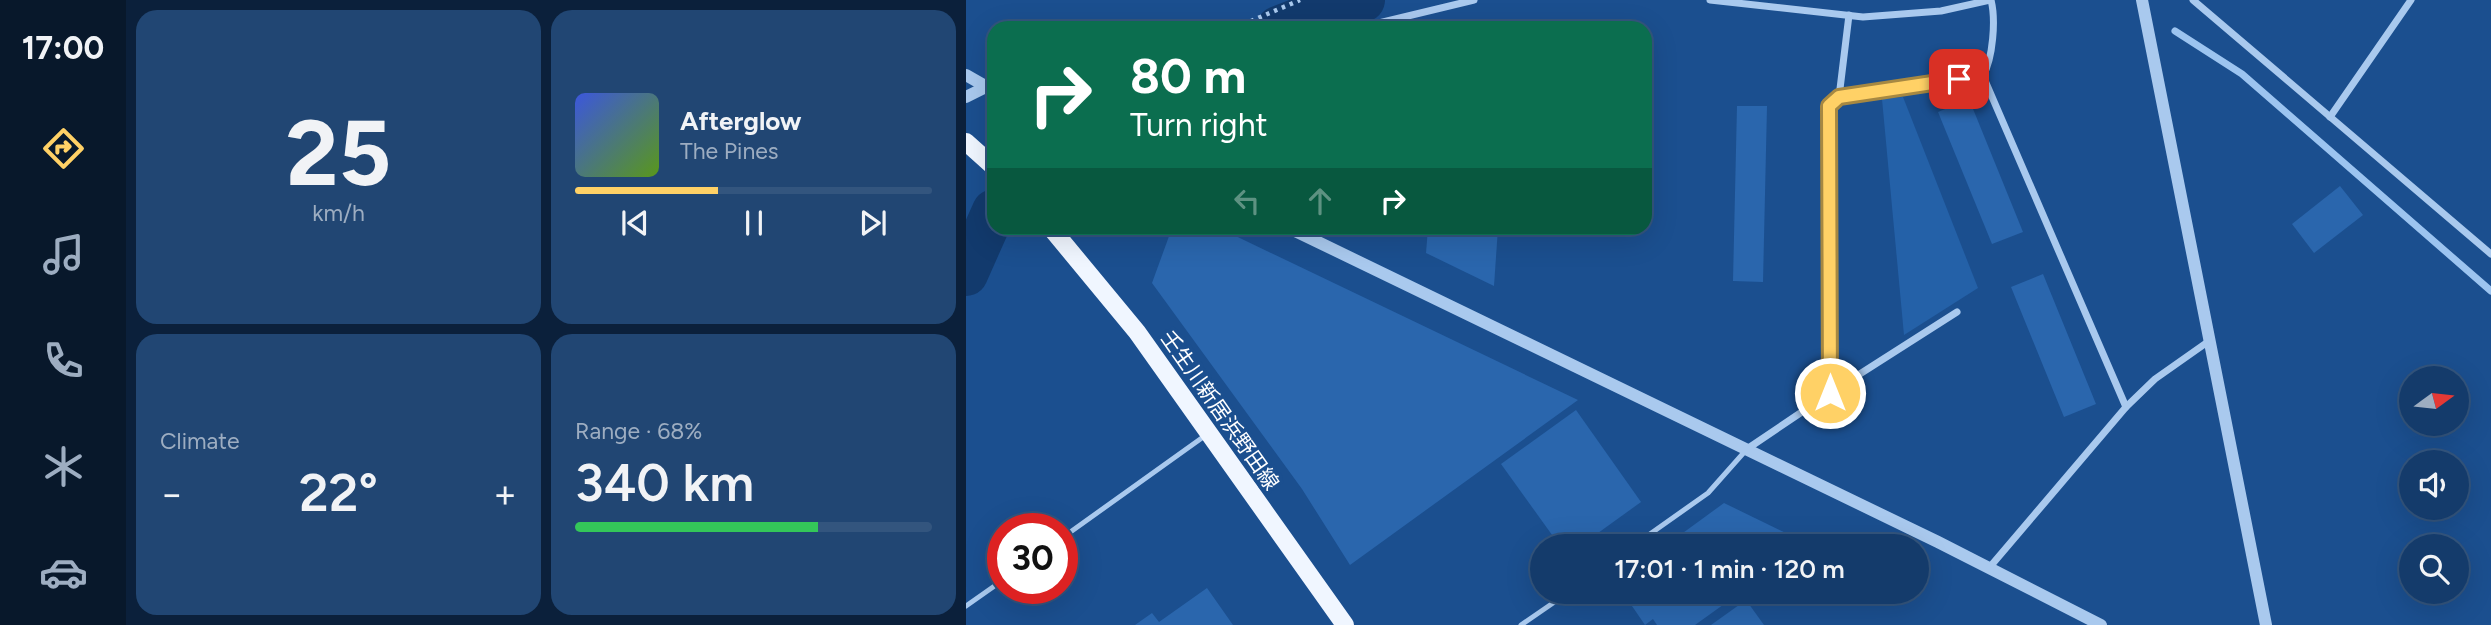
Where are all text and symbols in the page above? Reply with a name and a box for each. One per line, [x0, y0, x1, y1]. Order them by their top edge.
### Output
text: 17:00 [22, 29, 104, 67]
text: 80 m [1130, 46, 1246, 105]
icon: right [1015, 49, 1106, 140]
pin [1929, 49, 1989, 109]
icon: arrive [1940, 60, 1978, 98]
text: 25 [286, 99, 391, 208]
text: Afterglow [680, 105, 802, 137]
text: Turn right [1130, 106, 1268, 144]
icon: directions [39, 124, 88, 173]
text: The Pines [680, 137, 779, 165]
icon: left [1228, 182, 1266, 220]
icon: ahead [1301, 182, 1339, 220]
icon: right [1374, 182, 1412, 220]
text: km/h [312, 199, 365, 227]
icon: previous [616, 204, 654, 242]
icon: pause [735, 204, 773, 242]
icon: next [854, 204, 892, 242]
icon: music [39, 230, 88, 279]
street label: 壬生川新居浜野田線 [1156, 325, 1284, 495]
icon: phone [39, 336, 88, 385]
position arrow [1793, 356, 1867, 430]
north arrow [2399, 366, 2469, 436]
map controls [2399, 366, 2469, 604]
text: Range · 68% [575, 417, 702, 445]
text: Climate [160, 427, 239, 455]
icon: climate [39, 442, 88, 491]
button: sound [2399, 450, 2469, 520]
text: 340 km [575, 452, 754, 514]
text: 22° [299, 462, 378, 524]
text: − [160, 471, 184, 517]
text: + [493, 471, 517, 517]
speed limit sign: 30 [987, 513, 1078, 604]
button: search [2399, 534, 2469, 604]
icon: car [39, 548, 88, 597]
text: 17:01 · 1 min · 120 m [1614, 553, 1845, 585]

